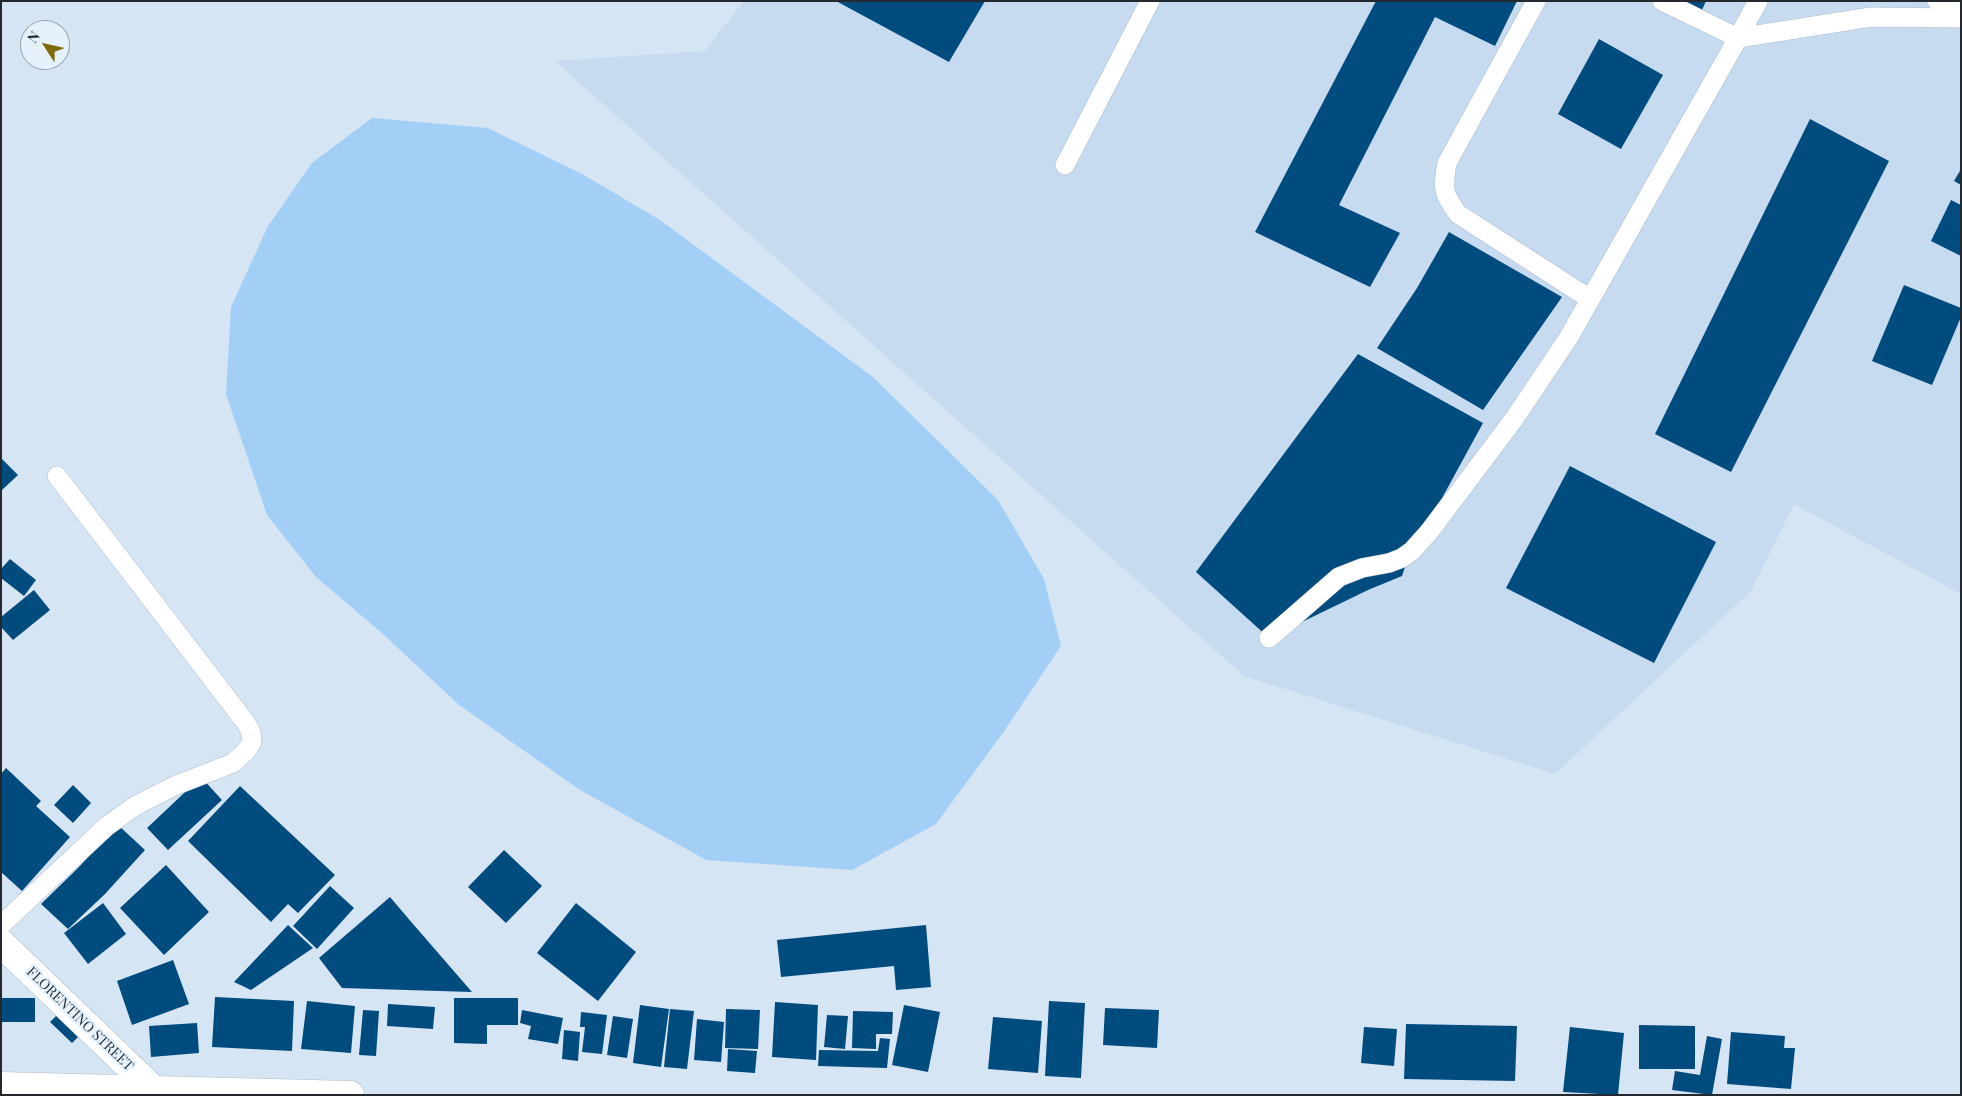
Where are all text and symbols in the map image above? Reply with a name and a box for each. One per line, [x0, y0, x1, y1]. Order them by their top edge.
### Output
north arrow [20, 20, 70, 70]
text: N [22, 27, 44, 46]
street label: FLORENTINO STREET [23, 964, 137, 1074]

